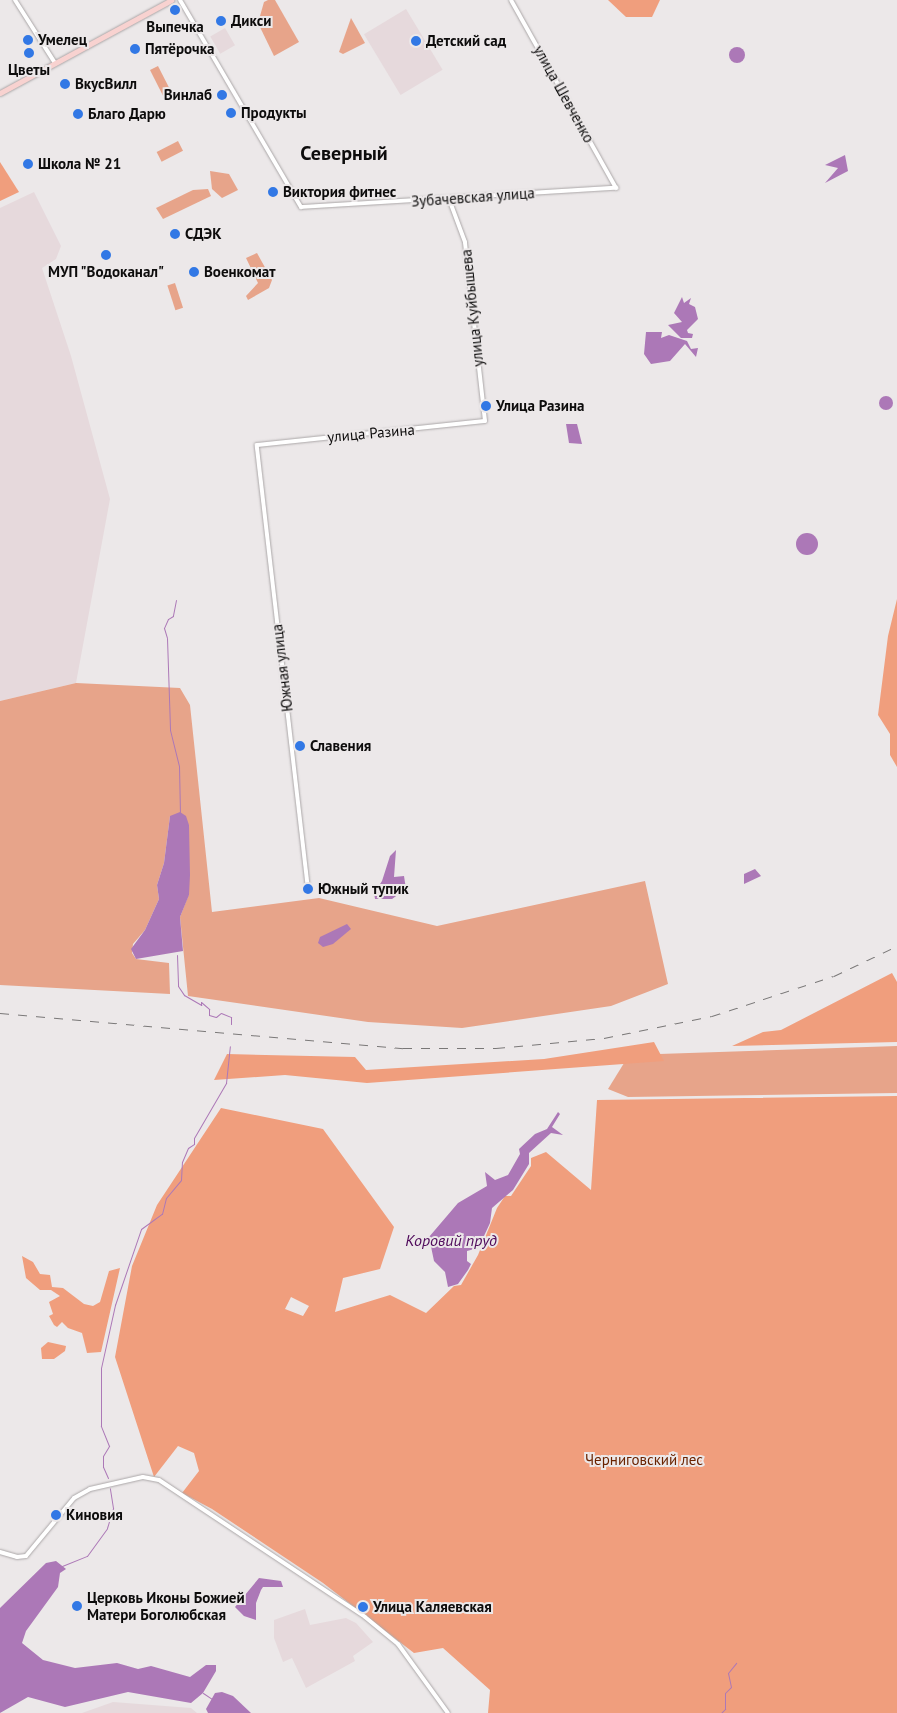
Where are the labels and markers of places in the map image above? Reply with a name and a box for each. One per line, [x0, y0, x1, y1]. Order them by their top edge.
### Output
marker: Выпечка [169, 4, 181, 16]
place label: Дикси [231, 12, 271, 30]
marker: Дикси [215, 15, 227, 27]
place label: Выпечка [146, 18, 204, 36]
place label: Умелец [38, 31, 87, 49]
place label: Детский сад [426, 32, 506, 50]
marker: Умелец [22, 34, 34, 46]
marker: Детский сад [410, 35, 422, 47]
place label: Пятёрочка [145, 40, 214, 58]
marker: Пятёрочка [129, 43, 141, 55]
marker: Цветы [23, 47, 35, 59]
place label: Цветы [8, 61, 50, 79]
place label: ВкусВилл [75, 75, 137, 93]
marker: ВкусВилл [59, 78, 71, 90]
place label: Винлаб [164, 86, 212, 104]
marker: Винлаб [216, 89, 228, 101]
place label: Продукты [241, 104, 307, 122]
place label: Благо Дарю [88, 105, 166, 123]
marker: Продукты [225, 107, 237, 119]
marker: Благо Дарю [72, 108, 84, 120]
place label: Школа № 21 [38, 155, 121, 173]
marker: Школа № 21 [22, 158, 34, 170]
place label: Виктория фитнес [283, 183, 396, 201]
marker: Виктория фитнес [267, 186, 279, 198]
place label: СДЭК [185, 225, 221, 243]
marker: СДЭК [169, 228, 181, 240]
marker: МУП "Водоканал" [100, 249, 112, 261]
place label: МУП "Водоканал" [47, 263, 165, 281]
place label: Военкомат [204, 263, 275, 281]
marker: Военкомат [188, 266, 200, 278]
place label: Улица Разина [496, 397, 585, 415]
marker: Улица Разина [480, 400, 492, 412]
place label: Славения [310, 737, 371, 755]
marker: Славения [294, 740, 306, 752]
place label: Южный тупик [318, 880, 409, 898]
marker: Южный тупик [302, 883, 314, 895]
place label: Киновия [66, 1506, 123, 1524]
marker: Киновия [50, 1509, 62, 1521]
place label: Церковь Иконы Божией Матери Боголюбская [87, 1588, 245, 1623]
place label: Улица Каляевская [373, 1598, 492, 1616]
marker: Церковь Иконы Божией Матери Боголюбская [71, 1600, 83, 1612]
marker: Улица Каляевская [357, 1601, 369, 1613]

